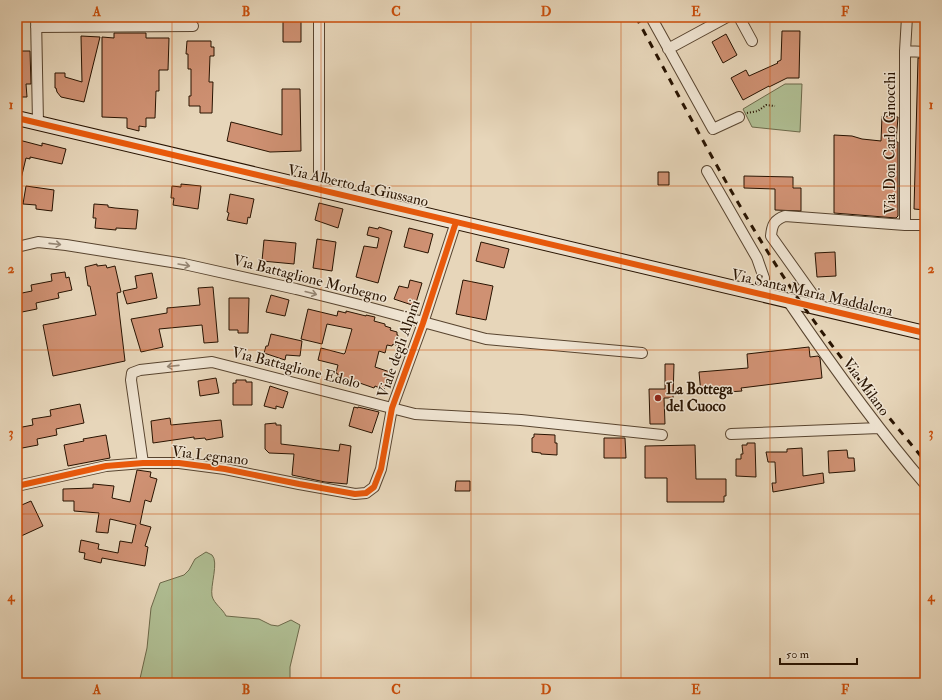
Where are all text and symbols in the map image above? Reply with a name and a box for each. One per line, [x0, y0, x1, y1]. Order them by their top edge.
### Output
text: A [92, 4, 102, 20]
text: B [242, 4, 250, 20]
text: C [391, 4, 401, 20]
text: D [541, 4, 552, 20]
text: E [691, 4, 701, 20]
text: F [841, 4, 850, 20]
street label: Via Don Carlo Gnocchi [881, 72, 900, 214]
text: 1 [9, 97, 14, 113]
text: 1 [929, 97, 934, 113]
street label: Via Alberto da Giussano [286, 161, 430, 211]
one-way arrow [49, 240, 62, 248]
street label: Via Battaglione Morbegno [231, 251, 389, 307]
text: 2 [8, 261, 15, 277]
one-way arrow [177, 261, 190, 269]
text: 2 [928, 261, 935, 277]
street label: Via Santa Maria Maddalena [729, 265, 895, 321]
one-way arrow [304, 290, 317, 297]
street label: Viale degli Alpini [373, 297, 426, 401]
street label: Via Battaglione Edolo [230, 343, 362, 393]
street label: Via Milano [839, 354, 893, 420]
one-way arrow [167, 362, 180, 370]
place label: La Bottega del Cuoco [666, 380, 734, 416]
marker: La Bottega del Cuoco [653, 393, 663, 403]
text: 3 [9, 425, 14, 441]
text: 3 [929, 425, 934, 441]
street label: Via Legnano [171, 442, 249, 470]
text: 4 [6, 589, 15, 605]
text: 4 [926, 589, 935, 605]
scale bar [780, 640, 857, 666]
text: 50 m [786, 647, 810, 662]
text: A [92, 682, 102, 698]
text: B [242, 682, 250, 698]
text: C [391, 682, 401, 698]
text: D [541, 682, 552, 698]
text: E [691, 682, 701, 698]
text: F [841, 682, 850, 698]

